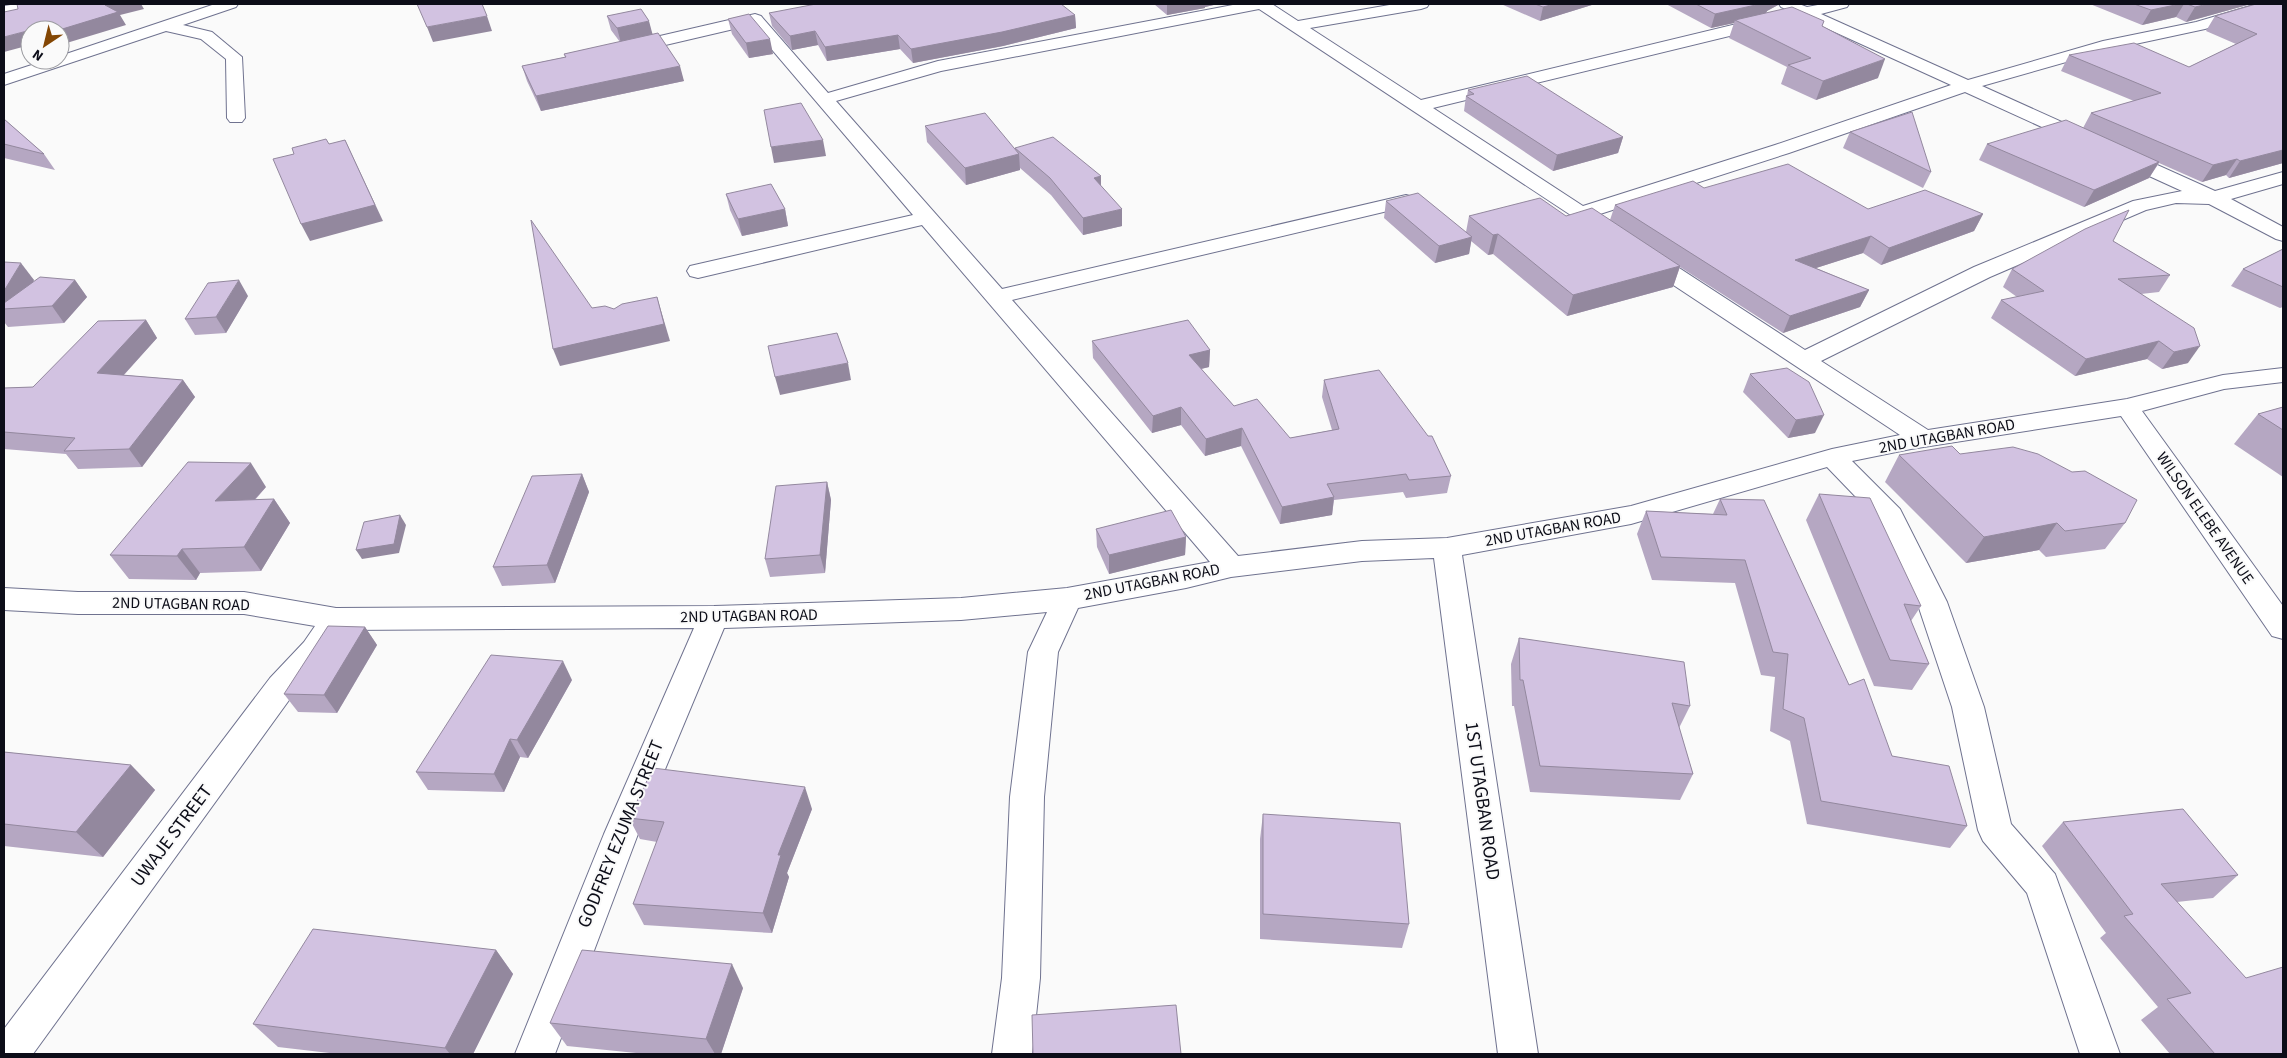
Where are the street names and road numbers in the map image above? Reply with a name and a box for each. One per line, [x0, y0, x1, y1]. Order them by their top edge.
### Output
street label: 2ND UTAGBAN ROAD [1877, 413, 2017, 459]
street label: WILSON ELEBE AVENUE [2151, 447, 2259, 589]
street label: 2ND UTAGBAN ROAD [1483, 506, 1623, 552]
street label: 2ND UTAGBAN ROAD [1082, 558, 1222, 606]
street label: 2ND UTAGBAN ROAD [112, 592, 250, 616]
street label: 2ND UTAGBAN ROAD [680, 604, 818, 628]
street label: 1ST UTAGBAN ROAD [1458, 720, 1506, 882]
street label: GODFREY EZUMA STREET [571, 736, 671, 932]
street label: UWAJE STREET [125, 779, 219, 893]

